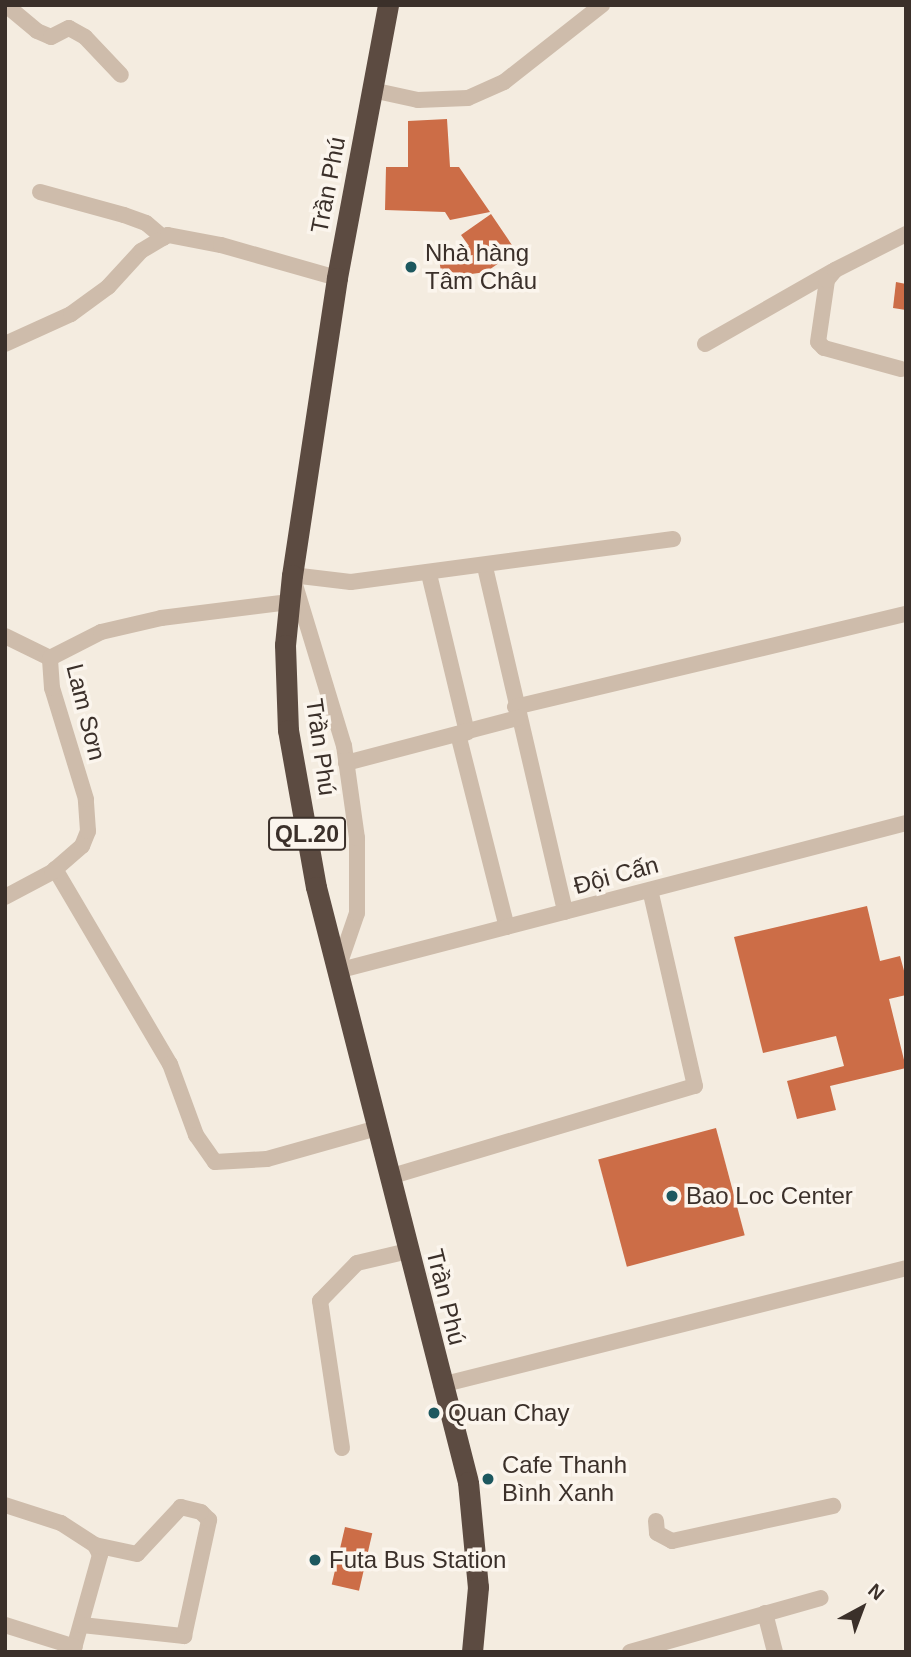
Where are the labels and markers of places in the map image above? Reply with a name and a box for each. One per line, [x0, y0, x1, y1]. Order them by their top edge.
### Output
place label: Nhà hàng Tâm Châu [425, 239, 537, 295]
marker: Nhà hàng Tâm Châu [403, 259, 419, 275]
place label: Bao Loc Center [686, 1182, 853, 1210]
marker: Bao Loc Center [664, 1188, 680, 1204]
place label: Quan Chay [448, 1399, 569, 1427]
marker: Quan Chay [426, 1405, 442, 1421]
place label: Cafe Thanh Bình Xanh [502, 1451, 627, 1507]
marker: Cafe Thanh Bình Xanh [480, 1471, 496, 1487]
place label: Futa Bus Station [329, 1546, 506, 1574]
marker: Futa Bus Station [307, 1552, 323, 1568]

